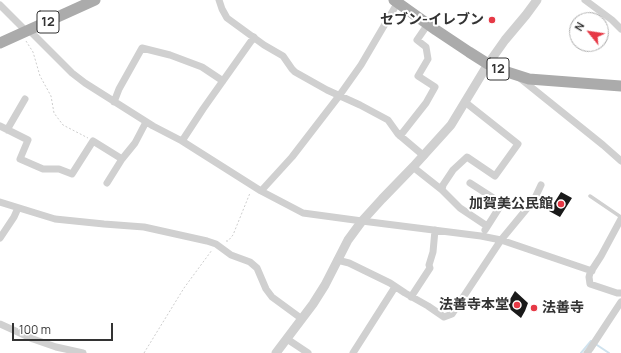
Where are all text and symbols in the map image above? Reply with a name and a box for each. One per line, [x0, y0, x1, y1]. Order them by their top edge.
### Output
road number: 12 [37, 11, 59, 33]
place label: セブン-イレブン [380, 12, 484, 28]
north arrow [569, 12, 609, 52]
marker: セブン-イレブン [487, 15, 497, 25]
text: N [571, 19, 588, 33]
road number: 12 [487, 58, 509, 80]
place label: 加賀美公民館 [469, 196, 553, 212]
marker: 加賀美公民館 [556, 199, 566, 209]
place label: 法善寺本堂 [439, 297, 509, 313]
marker: 法善寺本堂 [512, 300, 522, 310]
place label: 法善寺 [542, 300, 584, 316]
marker: 法善寺 [529, 303, 539, 313]
scale bar [14, 315, 115, 341]
text: 100 m [19, 321, 51, 338]

